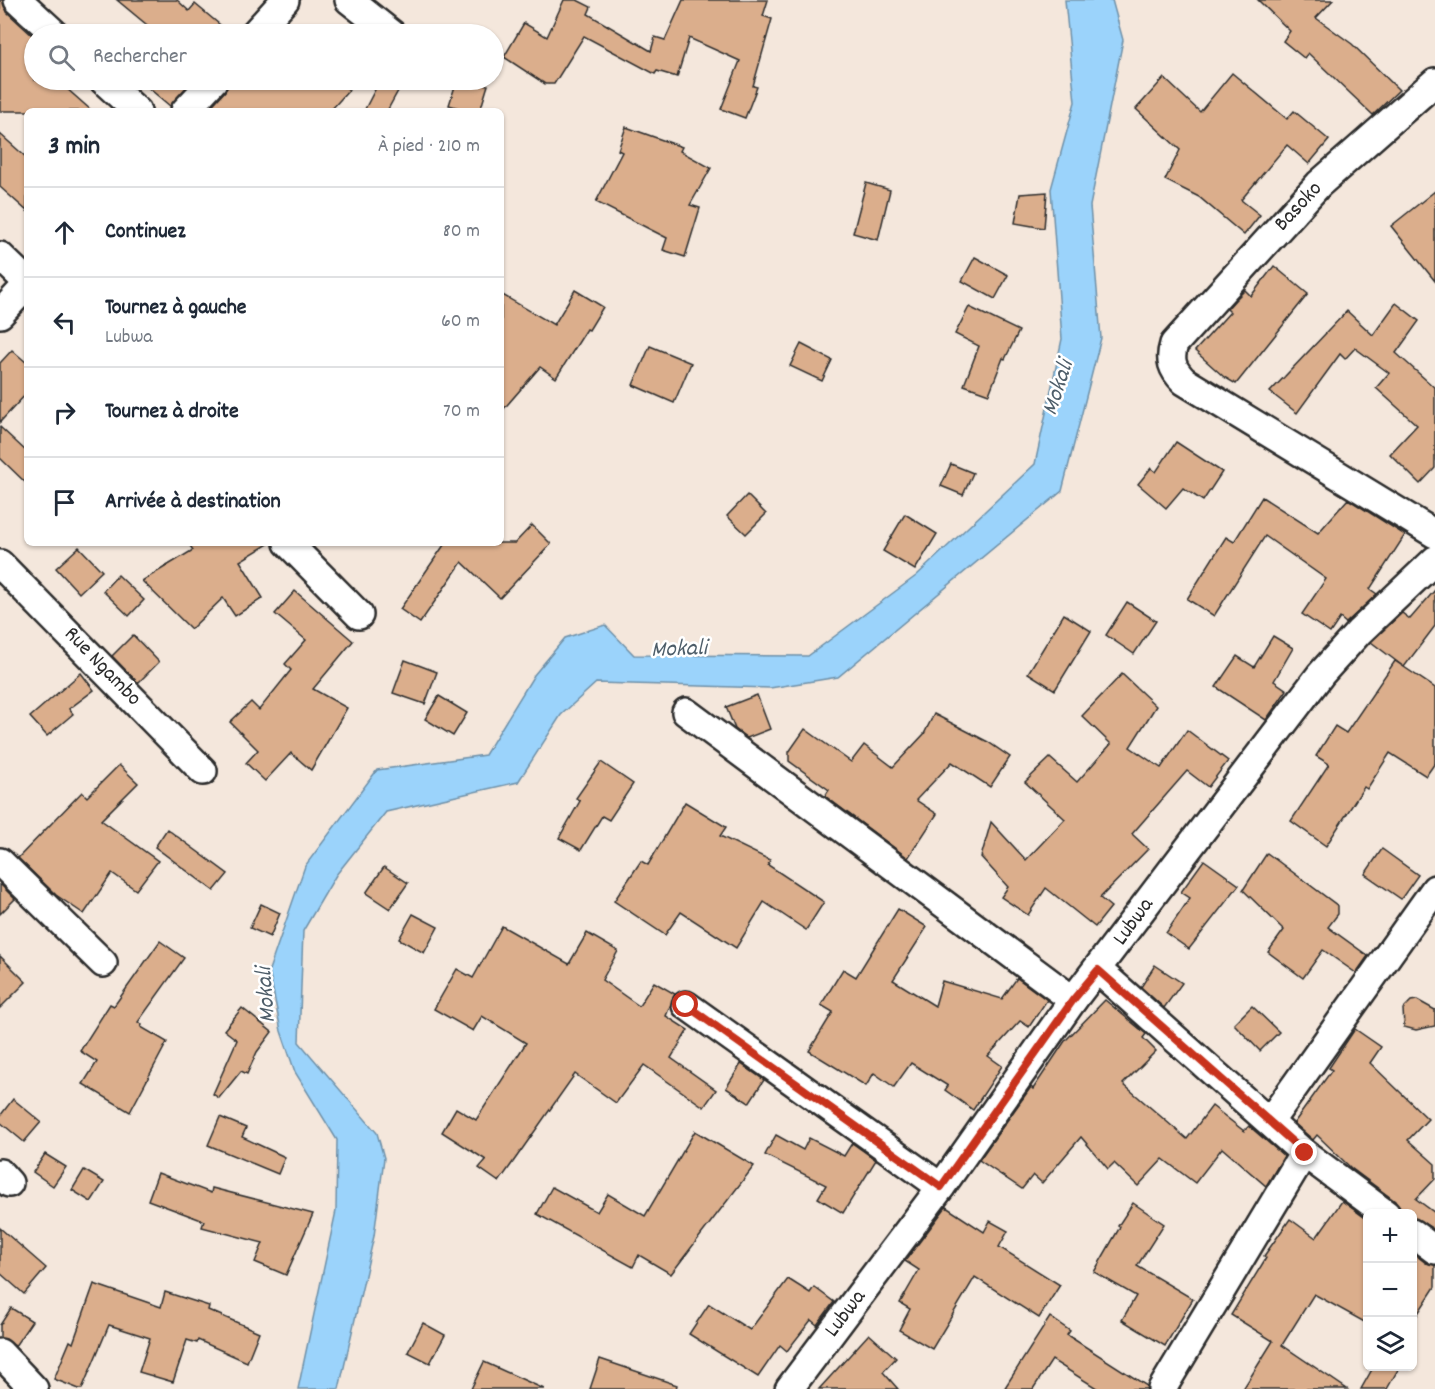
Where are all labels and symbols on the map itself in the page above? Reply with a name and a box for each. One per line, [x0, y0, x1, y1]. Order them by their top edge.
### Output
street label: Basoko [1268, 175, 1330, 239]
water label: Mokali [1034, 353, 1085, 420]
street label: Rue Ngambo [56, 620, 148, 714]
water label: Mokali [650, 632, 711, 668]
street label: Lubwa [1106, 891, 1162, 952]
water label: Mokali [248, 962, 286, 1024]
route start [672, 991, 698, 1017]
route end [1291, 1139, 1317, 1165]
street label: Lubwa [818, 1283, 875, 1344]

